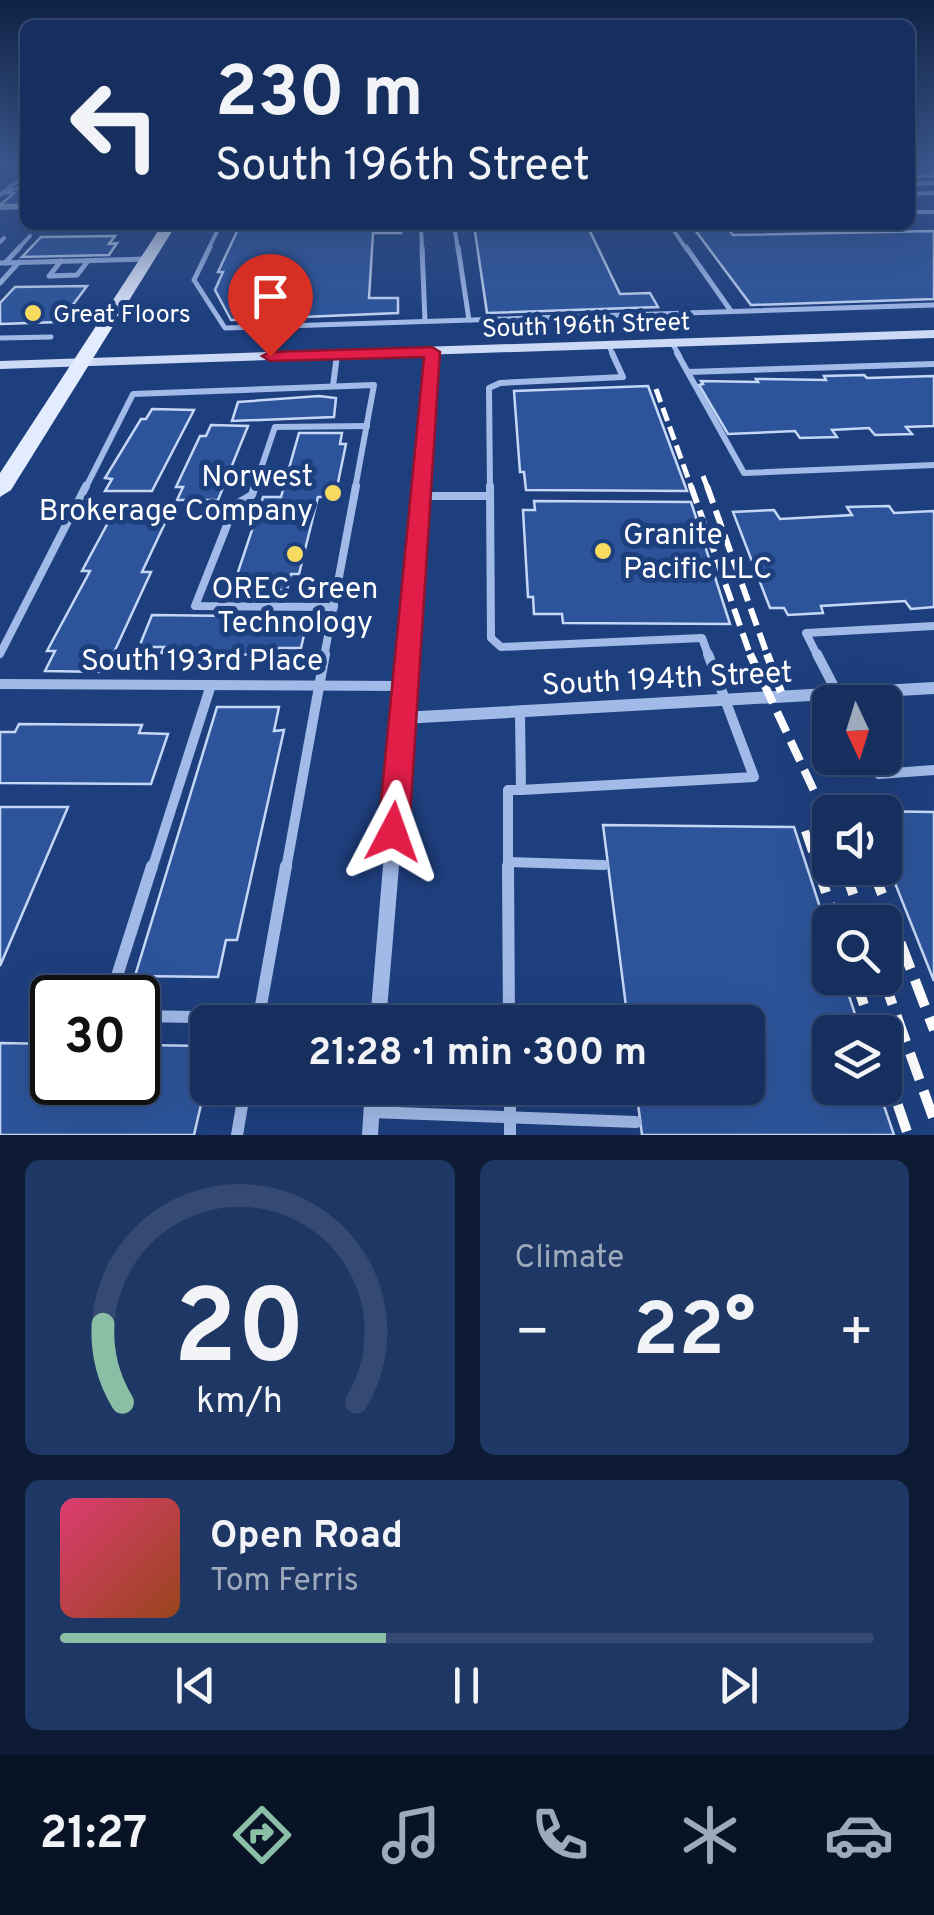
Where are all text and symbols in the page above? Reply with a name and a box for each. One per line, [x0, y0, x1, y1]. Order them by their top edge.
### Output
text: 230 m [215, 52, 424, 141]
icon: left [50, 60, 180, 190]
text: South 196th Street [215, 139, 590, 196]
pin [228, 254, 313, 357]
icon: arrive [243, 269, 298, 324]
place label: Great Floors [53, 300, 191, 332]
marker: Great Floors [22, 302, 44, 324]
street label: South 196th Street [481, 307, 691, 347]
place label: Norwest Brokerage Company [39, 460, 313, 531]
marker: Norwest Brokerage Company [322, 482, 344, 504]
place label: Granite Pacific LLC [623, 518, 772, 589]
marker: Granite Pacific LLC [592, 540, 614, 562]
marker: OREC Green Technology [284, 543, 306, 565]
place label: OREC Green Technology [212, 572, 378, 643]
street label: South 193rd Place [81, 644, 323, 681]
street label: South 194th Street [541, 655, 793, 706]
north arrow [812, 685, 902, 775]
map controls [812, 685, 902, 1105]
position arrow [341, 780, 445, 884]
button: sound [812, 795, 902, 885]
button: search [812, 905, 902, 995]
speed limit sign: 30 [30, 975, 160, 1105]
button: layers [812, 1015, 902, 1105]
text: 21:28 · 1 min · 300 m [308, 1030, 647, 1079]
text: Climate [515, 1239, 624, 1279]
text: 20 [174, 1268, 306, 1400]
text: 22° [633, 1287, 756, 1382]
text: − [515, 1300, 550, 1370]
text: + [839, 1300, 874, 1370]
text: km/h [196, 1380, 283, 1426]
text: Open Road [210, 1513, 403, 1562]
text: Tom Ferris [210, 1562, 359, 1602]
icon: previous [168, 1658, 223, 1713]
icon: pause [439, 1658, 494, 1713]
icon: next [711, 1658, 766, 1713]
icon: directions [227, 1800, 297, 1870]
icon: music [376, 1800, 446, 1870]
icon: phone [525, 1800, 595, 1870]
icon: climate [675, 1800, 745, 1870]
icon: car [824, 1800, 894, 1870]
text: 21:27 [40, 1807, 147, 1864]

